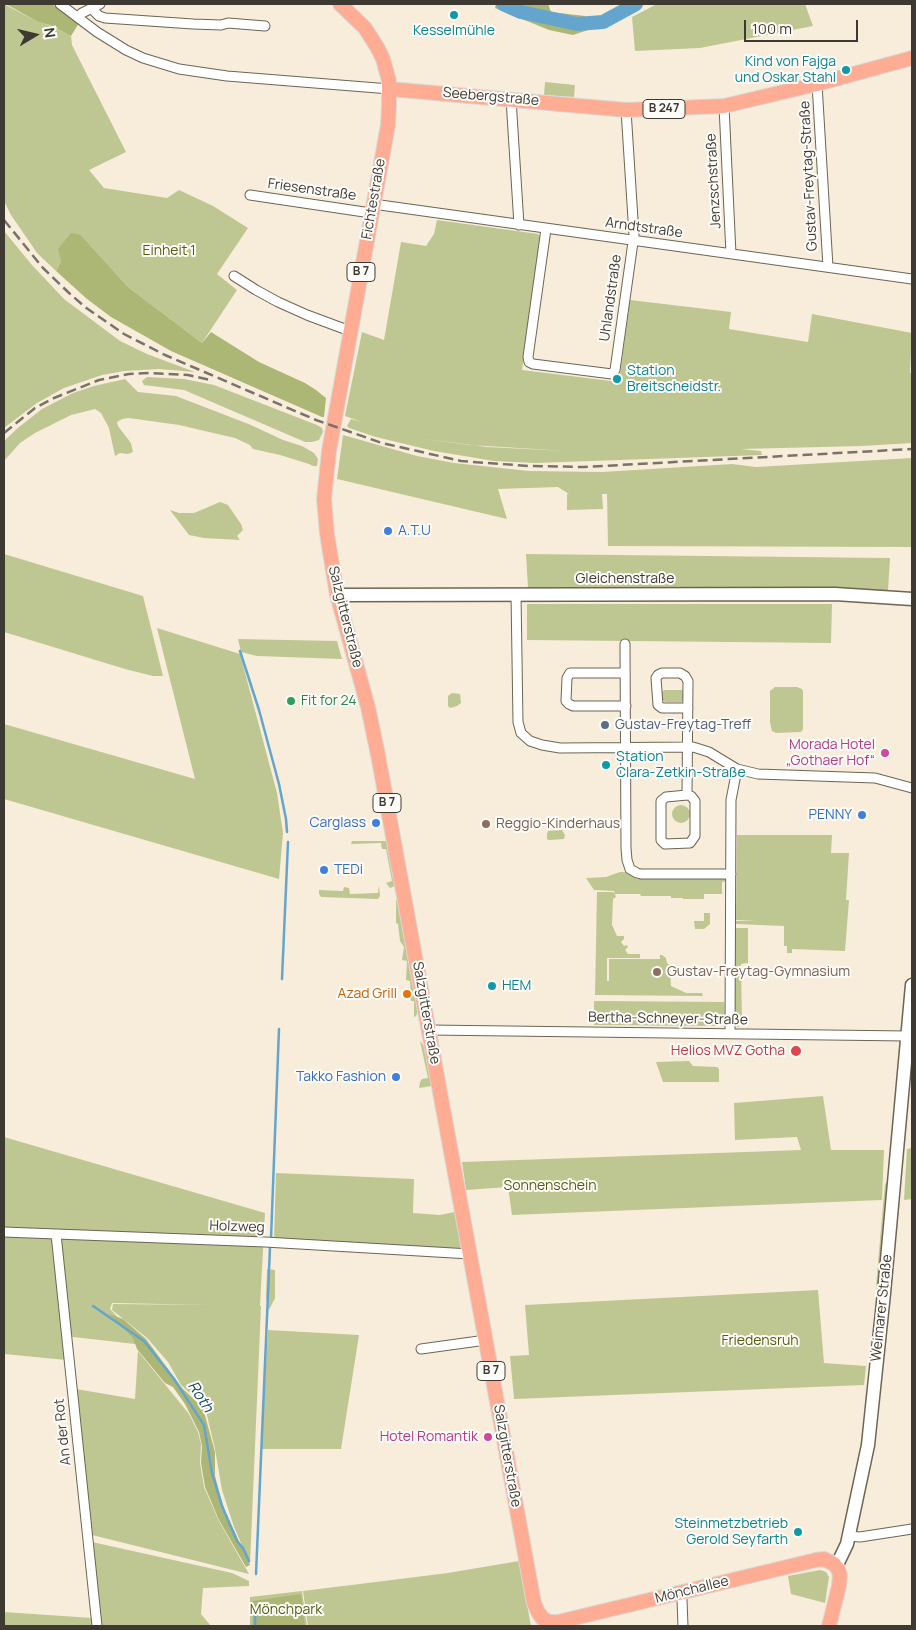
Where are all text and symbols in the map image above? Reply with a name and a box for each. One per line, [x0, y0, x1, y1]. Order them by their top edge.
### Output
marker: Kesselmühle [448, 9, 460, 21]
north arrow [10, 10, 60, 60]
scale bar [746, 10, 860, 42]
text: 100 m [752, 18, 792, 39]
place label: Kesselmühle [413, 23, 495, 39]
text: N [40, 26, 60, 39]
place label: Kind von Fajga und Oskar Stahl [735, 54, 836, 86]
marker: Kind von Fajga und Oskar Stahl [840, 64, 852, 76]
street label: Seebergstraße [442, 84, 540, 110]
road number: B 247 [643, 100, 685, 118]
street label: Gustav-Freytag-Straße [797, 100, 821, 252]
street label: Jenzschstraße [703, 133, 725, 229]
street label: Fichtestraße [359, 157, 389, 241]
street label: Friesenstraße [267, 175, 357, 205]
street label: Arndtstraße [604, 214, 684, 242]
park label: Einheit 1 [142, 243, 196, 259]
street label: Uhlandstraße [597, 253, 625, 343]
road number: B 7 [347, 262, 375, 282]
place label: Station Breitscheidstr. [627, 363, 721, 396]
marker: Station Breitscheidstr. [611, 373, 623, 385]
place label: A.T.U [398, 523, 431, 539]
marker: A.T.U [382, 525, 394, 537]
street label: Salzgitterstraße [324, 564, 366, 670]
street label: Gleichenstraße [575, 571, 675, 587]
place label: Fit for 24 [301, 693, 356, 709]
marker: Fit for 24 [285, 695, 297, 707]
place label: Gustav-Freytag-Treff [615, 717, 751, 733]
marker: Gustav-Freytag-Treff [599, 719, 611, 731]
place label: Morada Hotel „Gothaer Hof“ [786, 737, 875, 770]
marker: Morada Hotel „Gothaer Hof“ [879, 747, 891, 759]
place label: Station Clara-Zetkin-Straße [616, 749, 746, 782]
marker: Station Clara-Zetkin-Straße [600, 759, 612, 771]
road number: B 7 [373, 794, 401, 812]
place label: PENNY [809, 807, 852, 823]
marker: PENNY [856, 809, 868, 821]
place label: Carglass [309, 815, 366, 831]
place label: Reggio-Kinderhaus [496, 816, 620, 832]
marker: Carglass [370, 817, 382, 829]
marker: Reggio-Kinderhaus [480, 818, 492, 830]
place label: TEDi [334, 862, 363, 878]
marker: TEDi [318, 864, 330, 876]
street label: Salzgitterstraße [409, 960, 443, 1066]
place label: Gustav-Freytag-Gymnasium [667, 964, 850, 980]
marker: Gustav-Freytag-Gymnasium [651, 966, 663, 978]
place label: HEM [502, 978, 531, 994]
marker: HEM [486, 980, 498, 992]
place label: Azad Grill [338, 986, 397, 1002]
marker: Azad Grill [401, 988, 413, 1000]
street label: Bertha-Schneyer-Straße [588, 1009, 748, 1029]
place label: Helios MVZ Gotha [671, 1043, 785, 1059]
marker: Helios MVZ Gotha [789, 1044, 803, 1058]
place label: Takko Fashion [296, 1069, 386, 1085]
marker: Takko Fashion [390, 1071, 402, 1083]
park label: Sonnenschein [504, 1178, 596, 1194]
street label: Holzweg [209, 1218, 265, 1236]
street label: Weimarer Straße [868, 1254, 896, 1362]
park label: Friedensruh [721, 1333, 799, 1349]
road number: B 7 [477, 1362, 505, 1380]
water label: Roth [183, 1378, 217, 1416]
street label: An der Rot [51, 1398, 75, 1466]
street label: Salzgitterstraße [490, 1403, 524, 1509]
place label: Hotel Romantik [380, 1429, 478, 1445]
marker: Hotel Romantik [482, 1431, 494, 1443]
place label: Steinmetzbetrieb Gerold Seyfarth [674, 1516, 788, 1548]
marker: Steinmetzbetrieb Gerold Seyfarth [792, 1526, 804, 1538]
street label: Mönchallee [654, 1573, 730, 1607]
park label: Mönchpark [250, 1602, 322, 1618]

